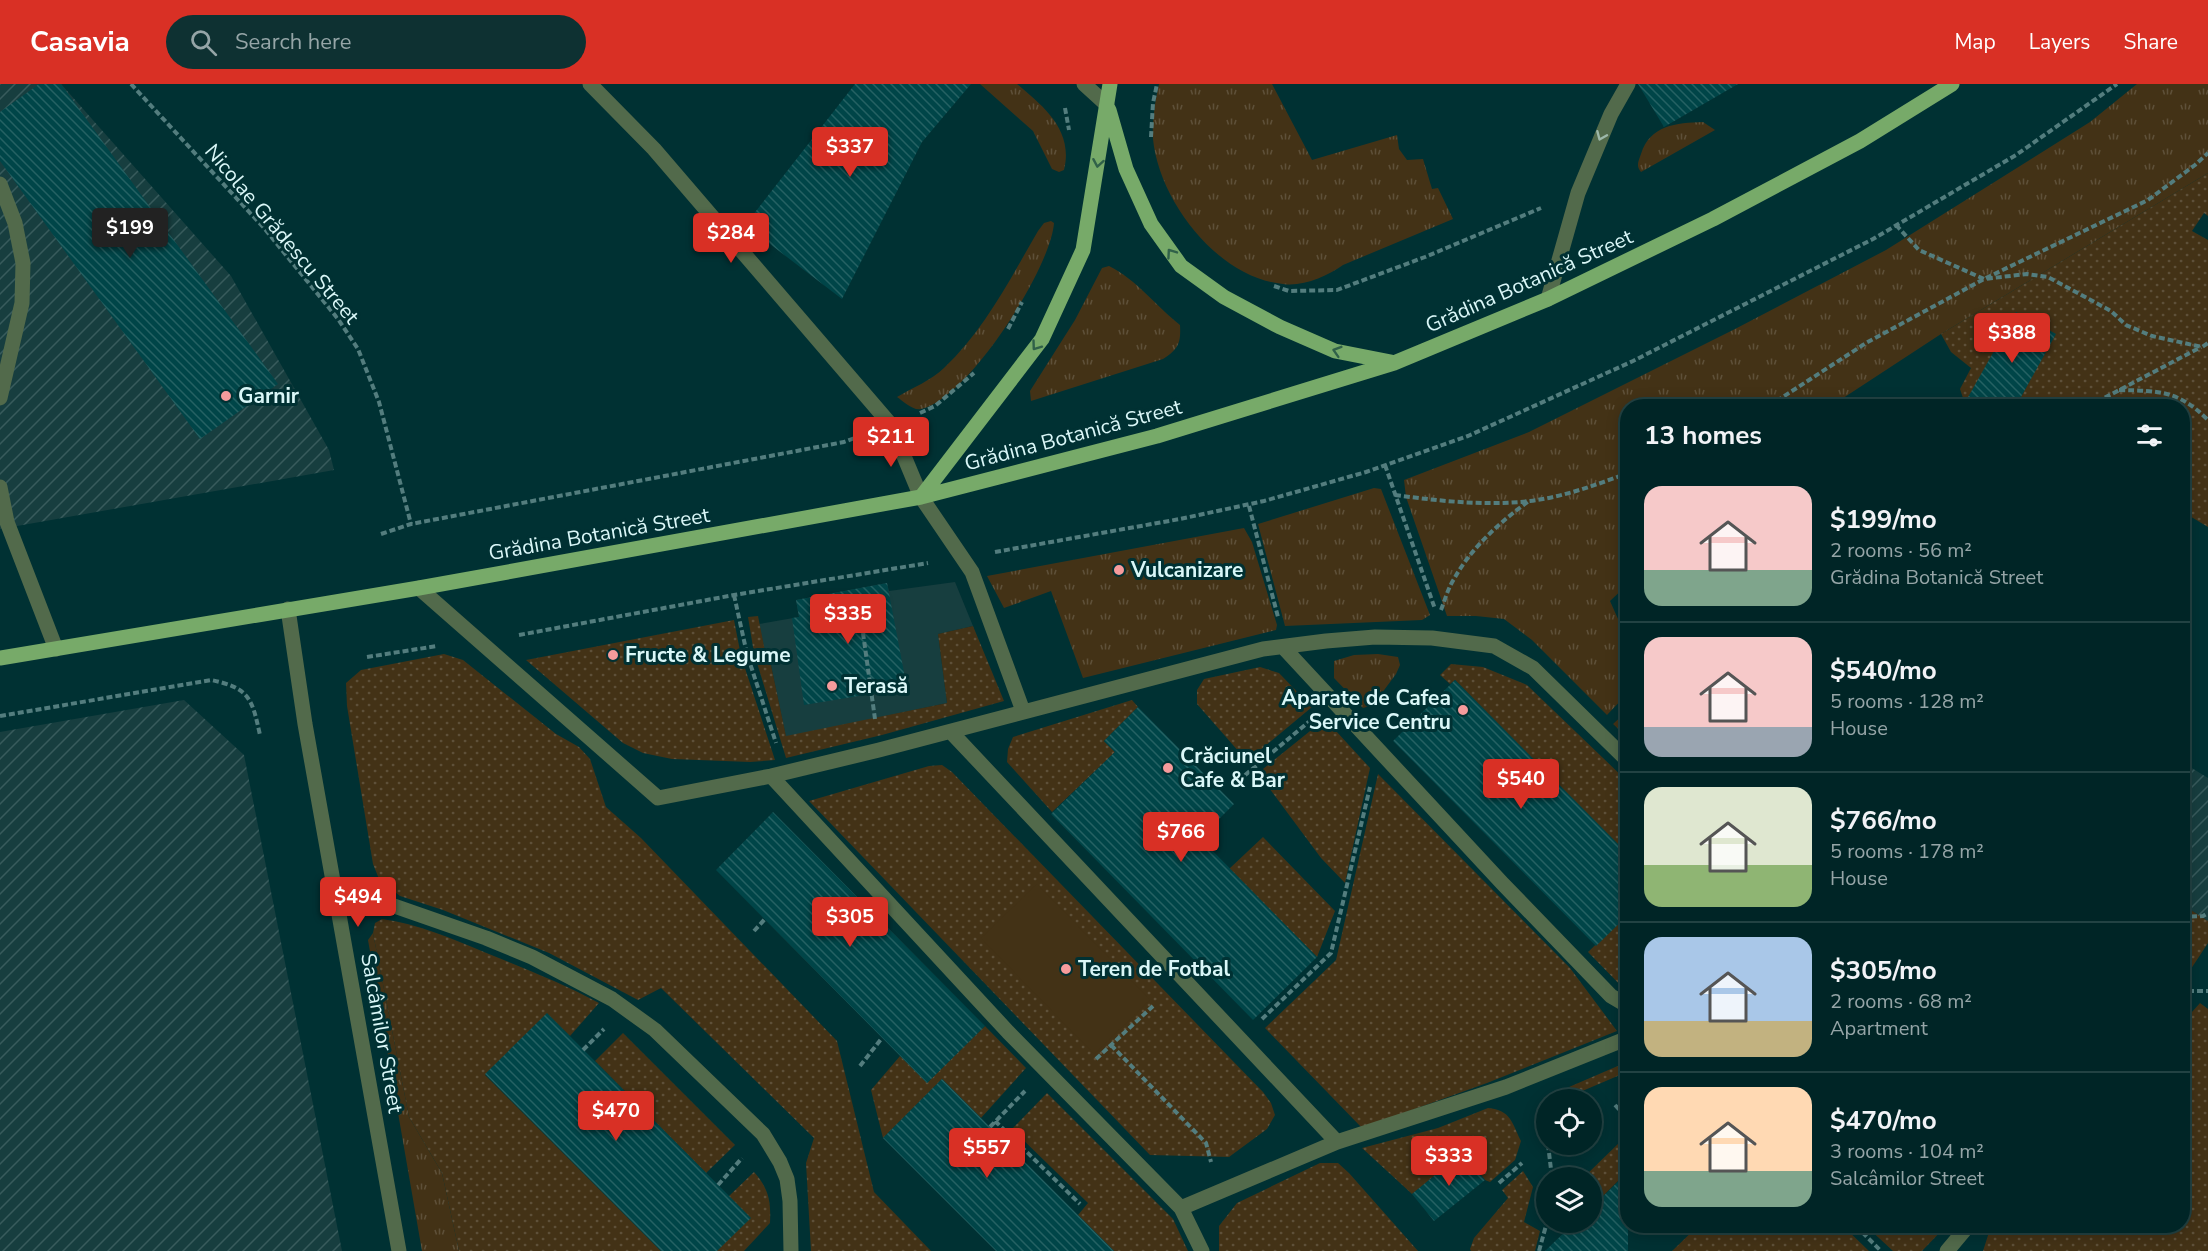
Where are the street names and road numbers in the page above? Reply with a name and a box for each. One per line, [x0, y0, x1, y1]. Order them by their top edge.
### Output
street label: Nicolae Grădescu Street [198, 138, 366, 330]
street label: Grădina Botanică Street [1421, 222, 1638, 339]
street label: Grădina Botanică Street [961, 392, 1185, 477]
street label: Grădina Botanică Street [486, 501, 712, 567]
street label: Salcâmilor Street [354, 951, 410, 1116]

